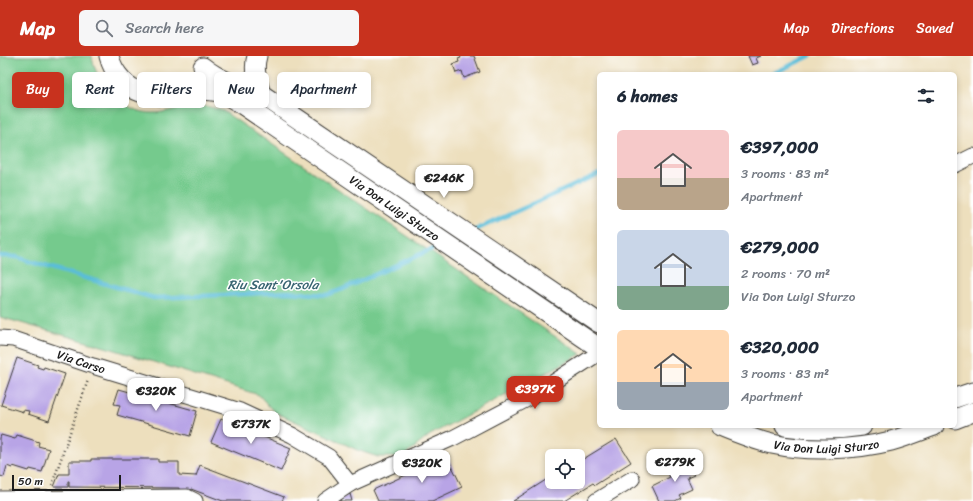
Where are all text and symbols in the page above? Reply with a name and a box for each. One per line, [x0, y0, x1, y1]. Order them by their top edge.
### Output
search box [79, 10, 359, 46]
text: Map [20, 12, 55, 45]
text: Search here [125, 15, 204, 41]
text: Map [783, 16, 809, 41]
text: Directions [831, 16, 894, 41]
text: Saved [916, 16, 953, 41]
icon: search [93, 17, 115, 39]
chip: Buy [12, 72, 64, 108]
chip: Rent [72, 72, 129, 108]
chip: Filters [137, 72, 206, 108]
chip: New [214, 72, 269, 108]
chip: Apartment [277, 72, 371, 108]
text: 6 homes [617, 81, 677, 111]
icon: filters [915, 85, 937, 107]
text: €397,000 [741, 132, 819, 162]
icon: home [649, 146, 697, 194]
text: 3 rooms · 83 m² [741, 162, 829, 185]
pin: €246K [416, 165, 472, 199]
text: €246K [424, 166, 464, 189]
street label: Via Don Luigi Sturzo [344, 169, 444, 247]
text: Apartment [741, 185, 802, 208]
text: €279,000 [741, 232, 819, 262]
icon: home [649, 246, 697, 294]
text: 2 rooms · 70 m² [741, 262, 830, 285]
water label: Riu Sant'Orsola [228, 273, 320, 296]
text: Via Don Luigi Sturzo [741, 285, 855, 308]
text: €320,000 [741, 332, 819, 362]
street label: Via Carso [54, 344, 108, 380]
icon: home [649, 346, 697, 394]
text: 3 rooms · 83 m² [741, 362, 829, 385]
pin: €397K [507, 376, 563, 410]
text: €397K [515, 377, 555, 400]
pin: €320K [128, 378, 184, 412]
text: €320K [136, 379, 176, 402]
text: Apartment [741, 385, 802, 408]
pin: €737K [223, 411, 279, 445]
text: €737K [232, 412, 270, 435]
street label: Via Don Luigi Sturzo [772, 433, 881, 460]
map controls [545, 449, 585, 489]
button: locate [545, 449, 585, 489]
pin: €279K [647, 449, 703, 483]
pin: €320K [394, 450, 450, 484]
text: €279K [655, 450, 695, 473]
text: €320K [402, 451, 442, 474]
text: 50 m [18, 472, 43, 491]
scale bar [12, 473, 121, 492]

